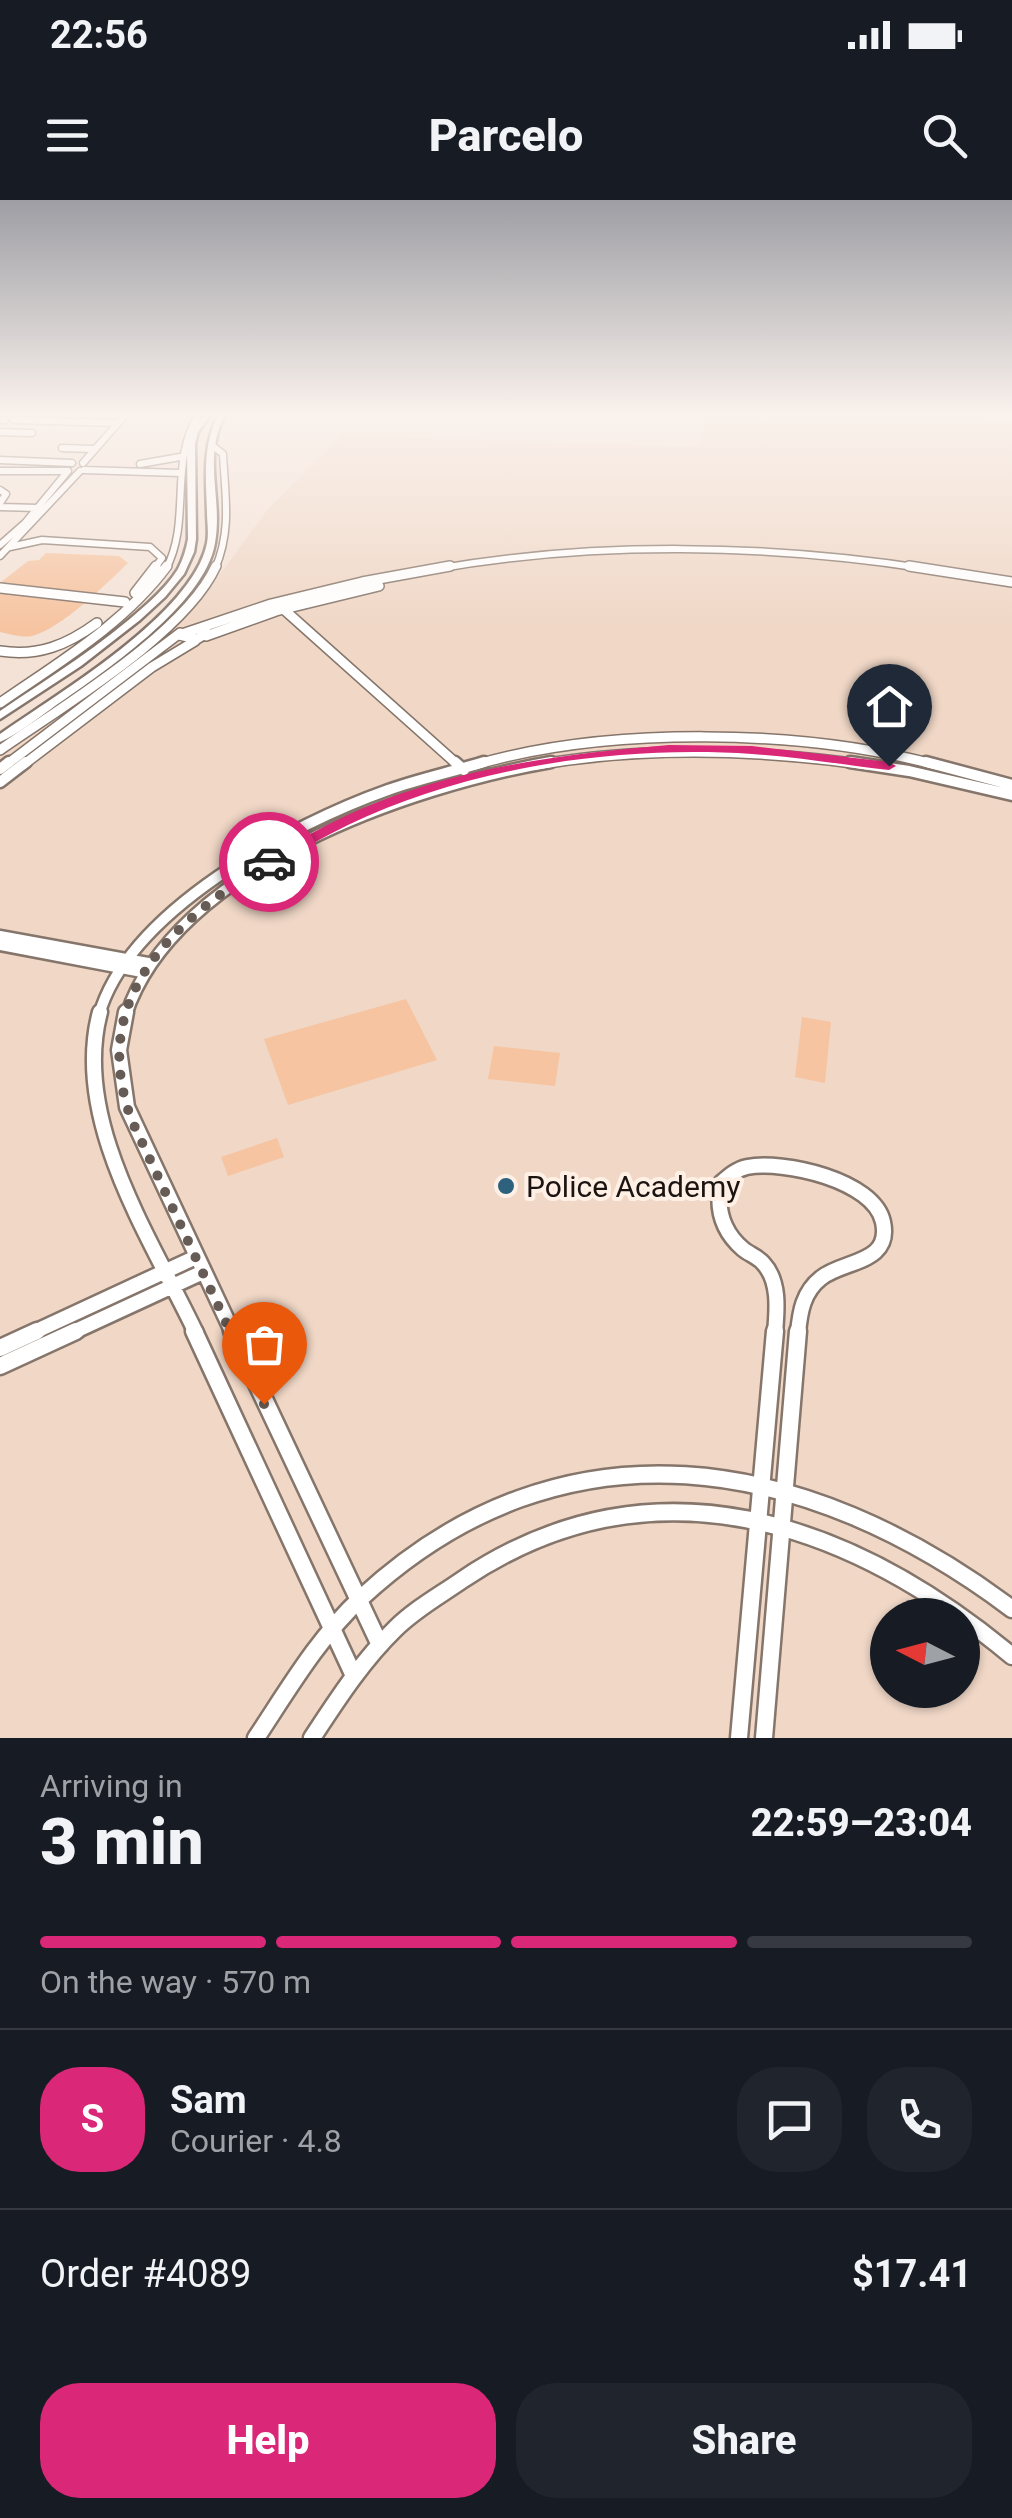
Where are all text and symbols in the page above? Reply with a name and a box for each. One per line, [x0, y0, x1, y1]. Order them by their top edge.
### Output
text: 22:56 [50, 13, 148, 57]
icon: menu [40, 108, 95, 163]
icon: search [917, 108, 972, 163]
text: Parcelo [429, 109, 583, 162]
pin [847, 664, 932, 767]
icon: home [862, 679, 917, 734]
courier [219, 812, 319, 912]
icon: car [242, 835, 297, 890]
place label: Police Academy [526, 1169, 740, 1204]
marker: Police Academy [495, 1175, 517, 1197]
pin [222, 1302, 307, 1405]
icon: bag [237, 1317, 292, 1372]
north arrow [870, 1598, 980, 1708]
map controls [870, 1598, 980, 1708]
text: Arriving in [40, 1767, 183, 1805]
text: 22:59–23:04 [751, 1801, 972, 1845]
text: 3 min [40, 1804, 204, 1880]
text: On the way · 570 m [40, 1963, 311, 2001]
button: chat [737, 2067, 842, 2172]
button: phone [867, 2067, 972, 2172]
text: Sam [170, 2078, 247, 2122]
text: S [81, 2097, 104, 2141]
text: Courier · 4.8 [170, 2122, 342, 2160]
text: Order #4089 [40, 2252, 251, 2296]
text: $17.41 [852, 2252, 972, 2296]
button: Help [40, 2383, 496, 2498]
button: Share [516, 2383, 972, 2498]

